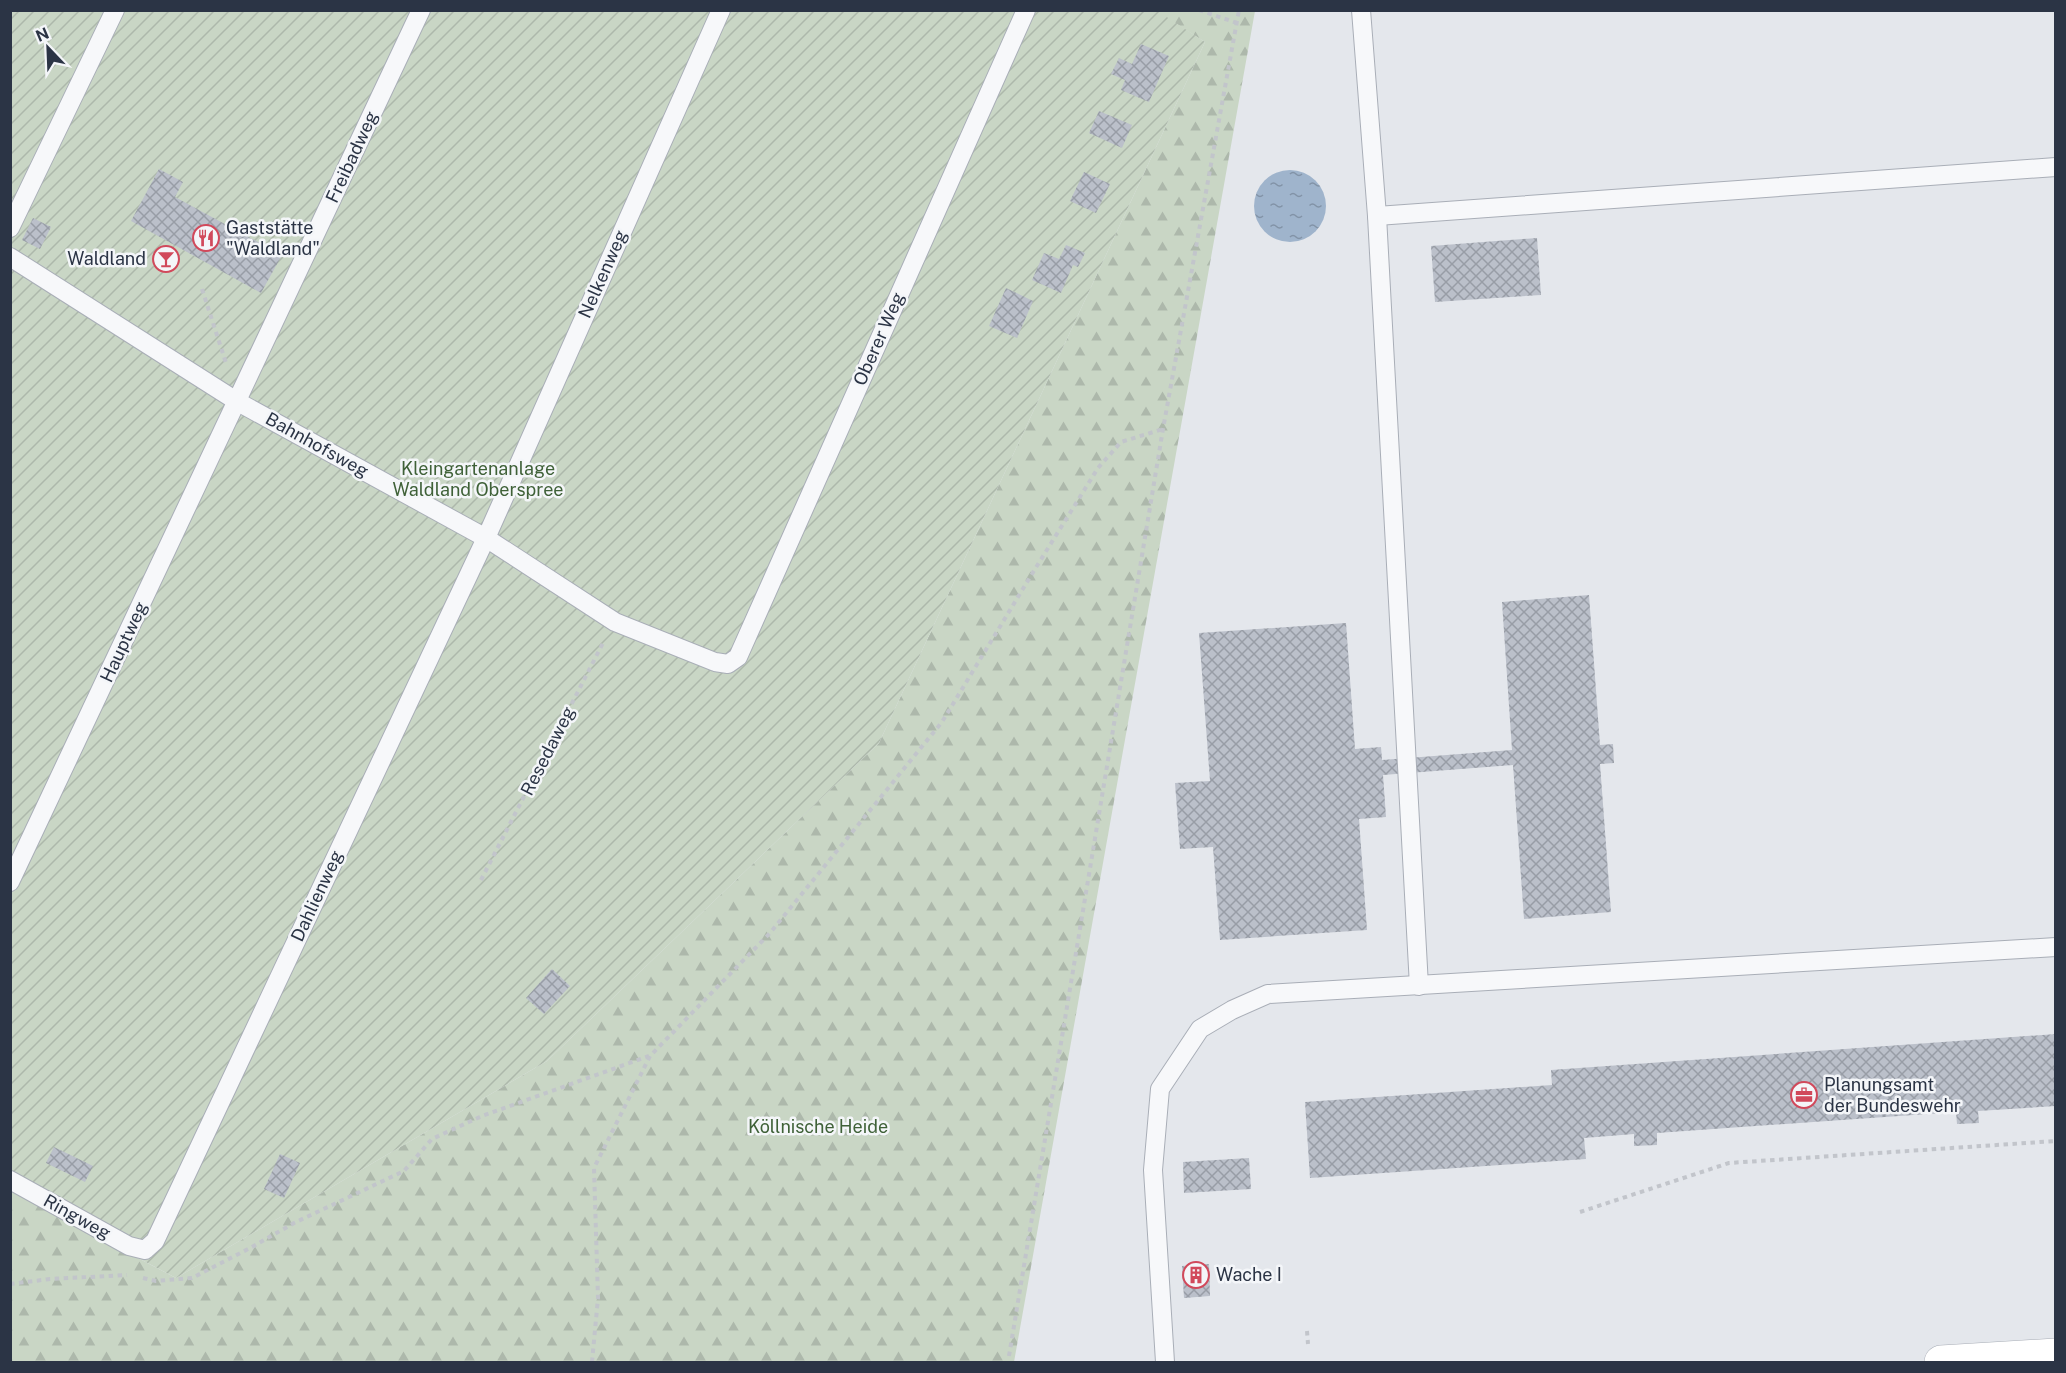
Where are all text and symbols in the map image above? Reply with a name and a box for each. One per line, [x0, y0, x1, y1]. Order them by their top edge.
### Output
north arrow [18, 18, 78, 78]
text: N [33, 23, 52, 46]
street label: Freibadweg [321, 108, 382, 206]
place label: Gaststätte "Waldland" [226, 217, 320, 259]
restaurant icon: Gaststätte "Waldland" [191, 223, 221, 253]
street label: Nelkenweg [574, 227, 631, 321]
bar icon: Waldland [151, 244, 181, 274]
place label: Waldland [67, 248, 146, 269]
street label: Oberer Weg [849, 289, 908, 389]
street label: Bahnhofsweg [262, 408, 372, 481]
park label: Kleingartenanlage Waldland Oberspree [392, 458, 564, 500]
street label: Hauptweg [96, 598, 151, 686]
street label: Resedaweg [516, 703, 579, 799]
street label: Dahlienweg [286, 847, 347, 945]
place label: Planungsamt der Bundeswehr [1824, 1074, 1961, 1116]
office icon: Planungsamt der Bundeswehr [1789, 1080, 1819, 1110]
park label: Köllnische Heide [748, 1116, 888, 1137]
street label: Ringweg [40, 1190, 114, 1244]
building icon: Wache I [1181, 1260, 1211, 1290]
place label: Wache I [1216, 1264, 1282, 1285]

